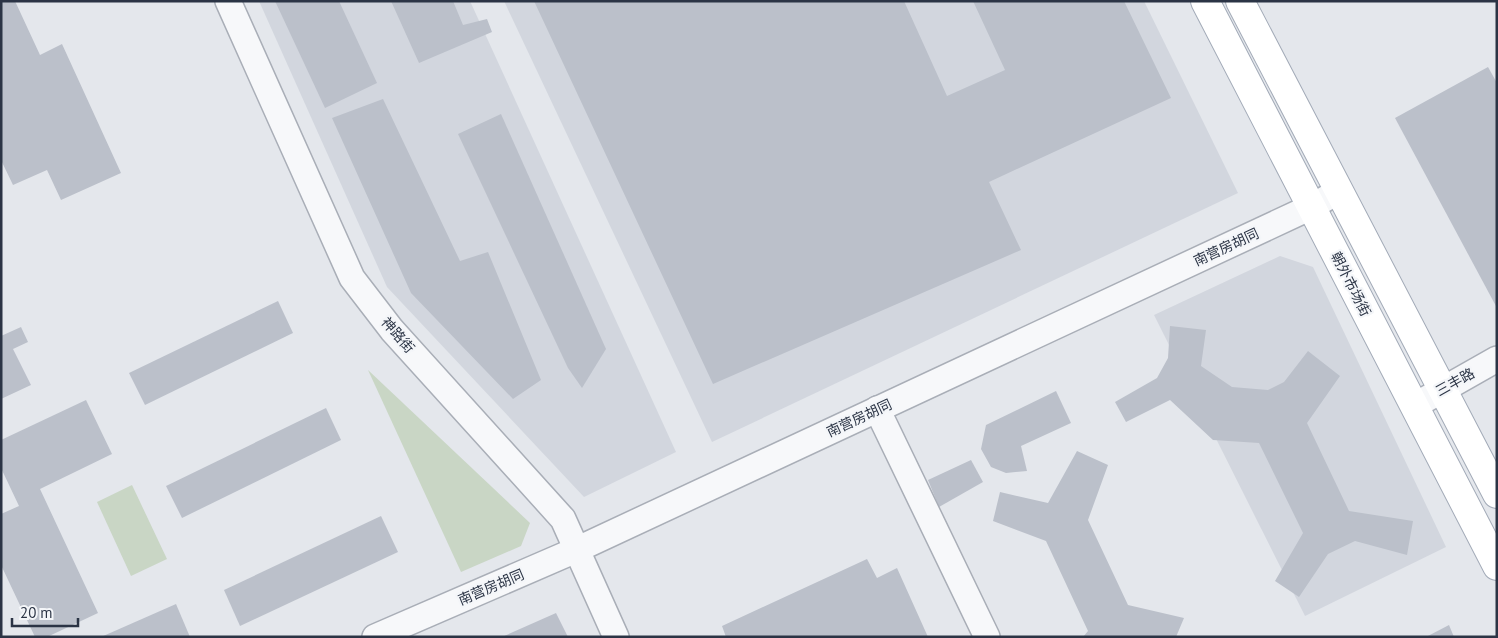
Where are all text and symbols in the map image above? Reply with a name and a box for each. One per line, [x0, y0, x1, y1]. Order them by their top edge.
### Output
street label: 南营房胡同 [1190, 224, 1262, 270]
street label: 朝外市场街 [1327, 249, 1375, 319]
street label: 神路街 [377, 313, 419, 357]
street label: 三丰路 [1432, 364, 1478, 400]
street label: 南营房胡同 [823, 395, 895, 441]
street label: 南营房胡同 [455, 565, 527, 609]
scale bar [12, 596, 79, 628]
text: 20 m [20, 603, 53, 622]

